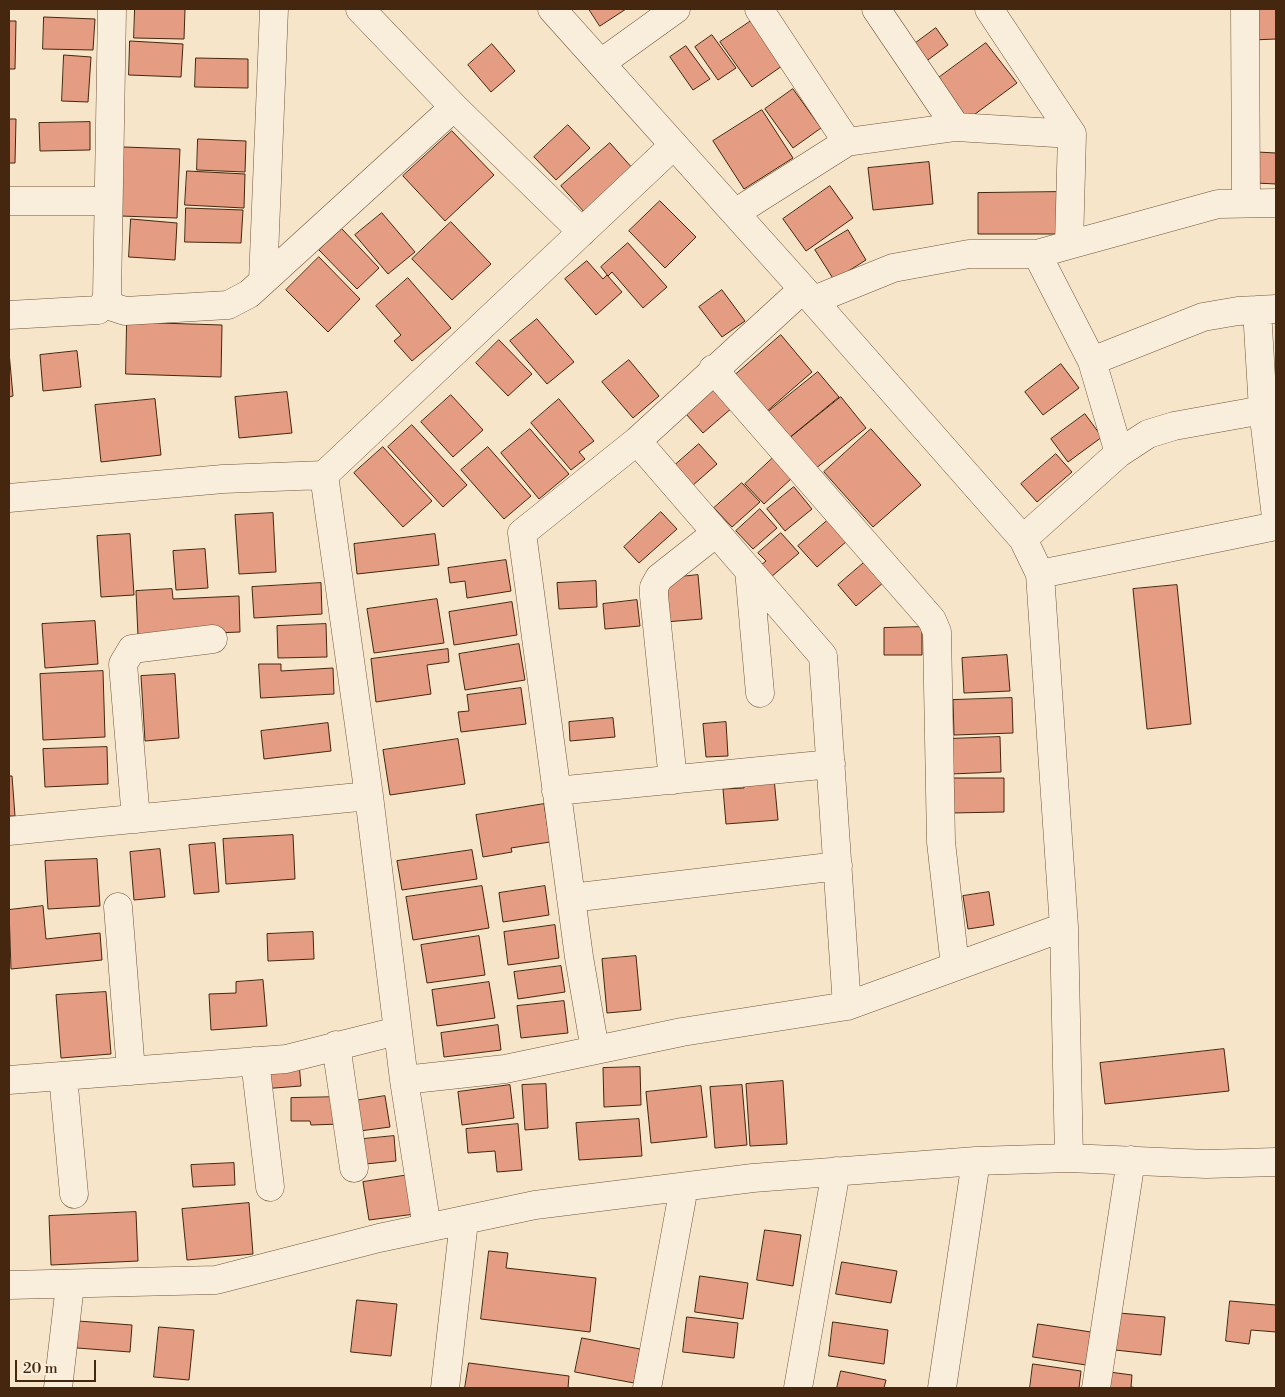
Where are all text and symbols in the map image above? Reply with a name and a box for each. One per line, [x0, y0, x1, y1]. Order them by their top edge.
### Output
scale bar [18, 1350, 99, 1382]
text: 20 m [23, 1359, 58, 1378]

